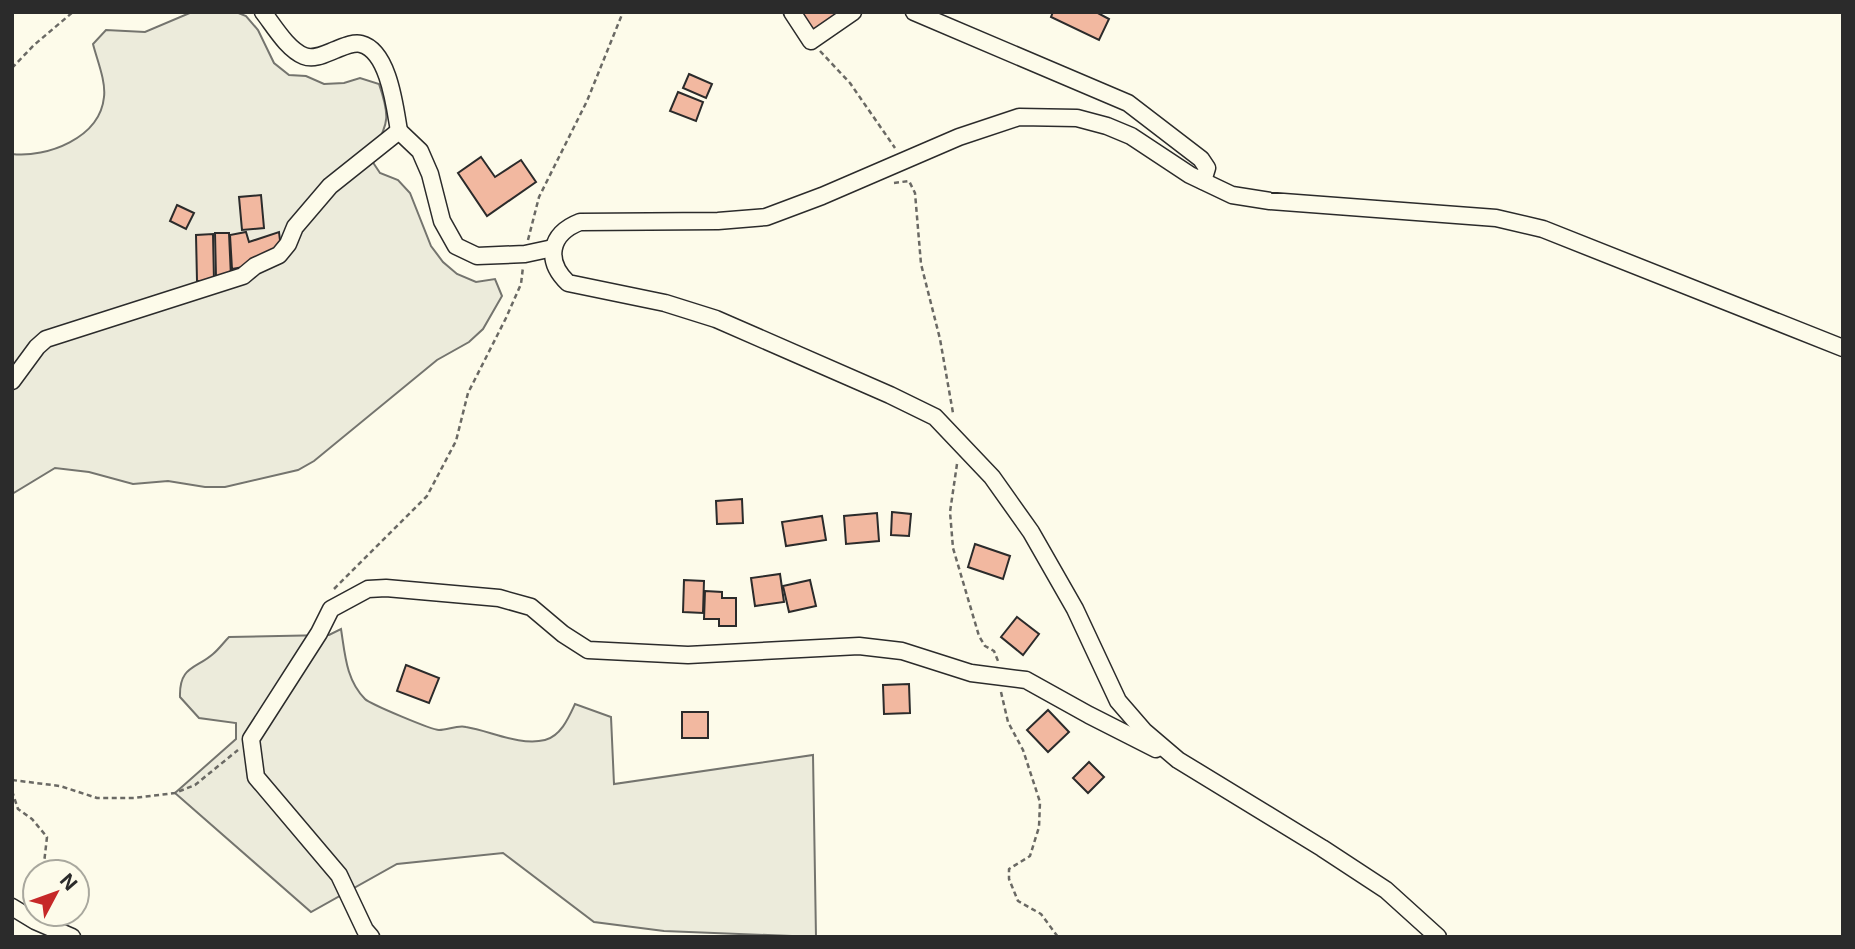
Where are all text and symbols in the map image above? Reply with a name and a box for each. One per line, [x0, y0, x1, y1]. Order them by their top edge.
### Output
north arrow [21, 858, 91, 928]
text: N [55, 869, 82, 895]

